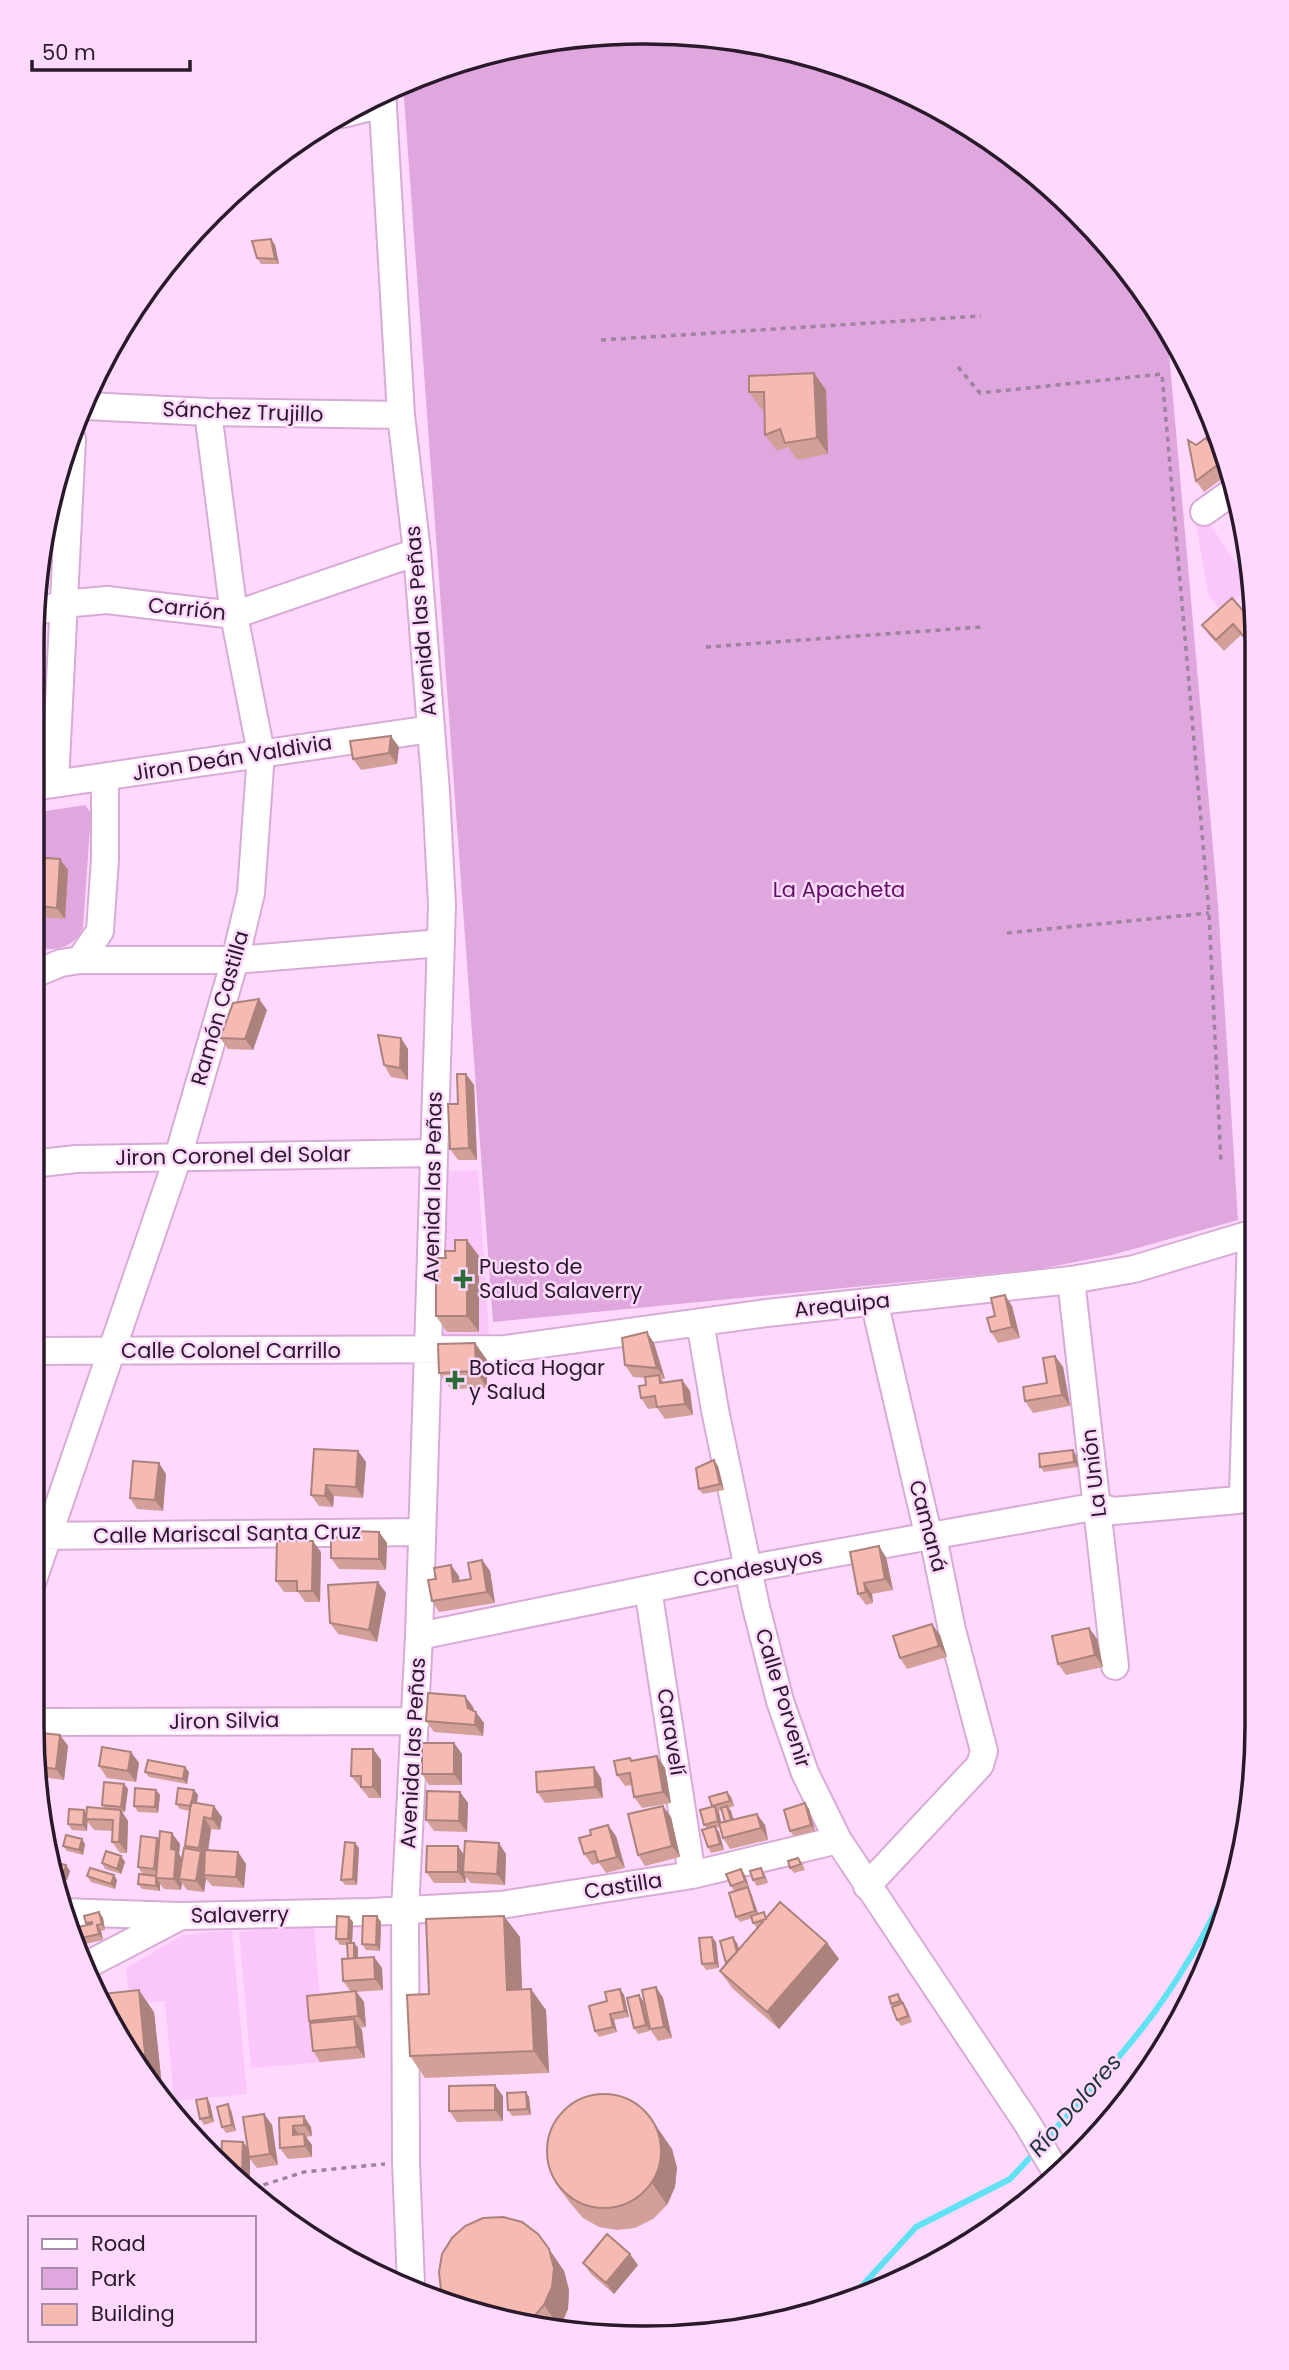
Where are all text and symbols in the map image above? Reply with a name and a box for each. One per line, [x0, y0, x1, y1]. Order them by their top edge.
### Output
scale bar [32, 28, 189, 72]
text: 50 m [42, 38, 96, 67]
street label: Sánchez Trujillo [162, 394, 324, 429]
street label: Avenida las Peñas [398, 525, 443, 718]
street label: Carrión [147, 590, 227, 627]
street label: Jiron Deán Valdivia [130, 727, 334, 788]
park label: La Apacheta [773, 875, 905, 904]
street label: Ramón Castilla [184, 927, 255, 1089]
street label: Avenida las Peñas [416, 1091, 449, 1283]
street label: Jiron Coronel del Solar [115, 1139, 351, 1172]
place label: Puesto de Salud Salaverry [479, 1252, 642, 1305]
marker: Puesto de Salud Salaverry [453, 1269, 473, 1289]
street label: Arequipa [793, 1285, 891, 1324]
street label: Calle Colonel Carrillo [121, 1336, 341, 1365]
place label: Botica Hogar y Salud [469, 1353, 605, 1406]
marker: Botica Hogar y Salud [447, 1372, 463, 1388]
street label: La Unión [1074, 1427, 1113, 1519]
street label: Camaná [902, 1477, 955, 1575]
street label: Calle Mariscal Santa Cruz [93, 1517, 361, 1550]
street label: Condesuyos [691, 1541, 825, 1594]
street label: Calle Porvenir [749, 1625, 818, 1771]
street label: Avenida las Peñas [393, 1657, 432, 1849]
street label: Caravelí [650, 1686, 693, 1777]
street label: Jiron Silvia [169, 1705, 279, 1736]
street label: Castilla [582, 1865, 664, 1906]
street label: Salaverry [191, 1899, 289, 1930]
water label: Río Dolores [1021, 2046, 1129, 2164]
legend [28, 2216, 256, 2342]
text: Road [91, 2229, 146, 2258]
text: Park [91, 2264, 136, 2293]
text: Building [91, 2299, 175, 2328]

